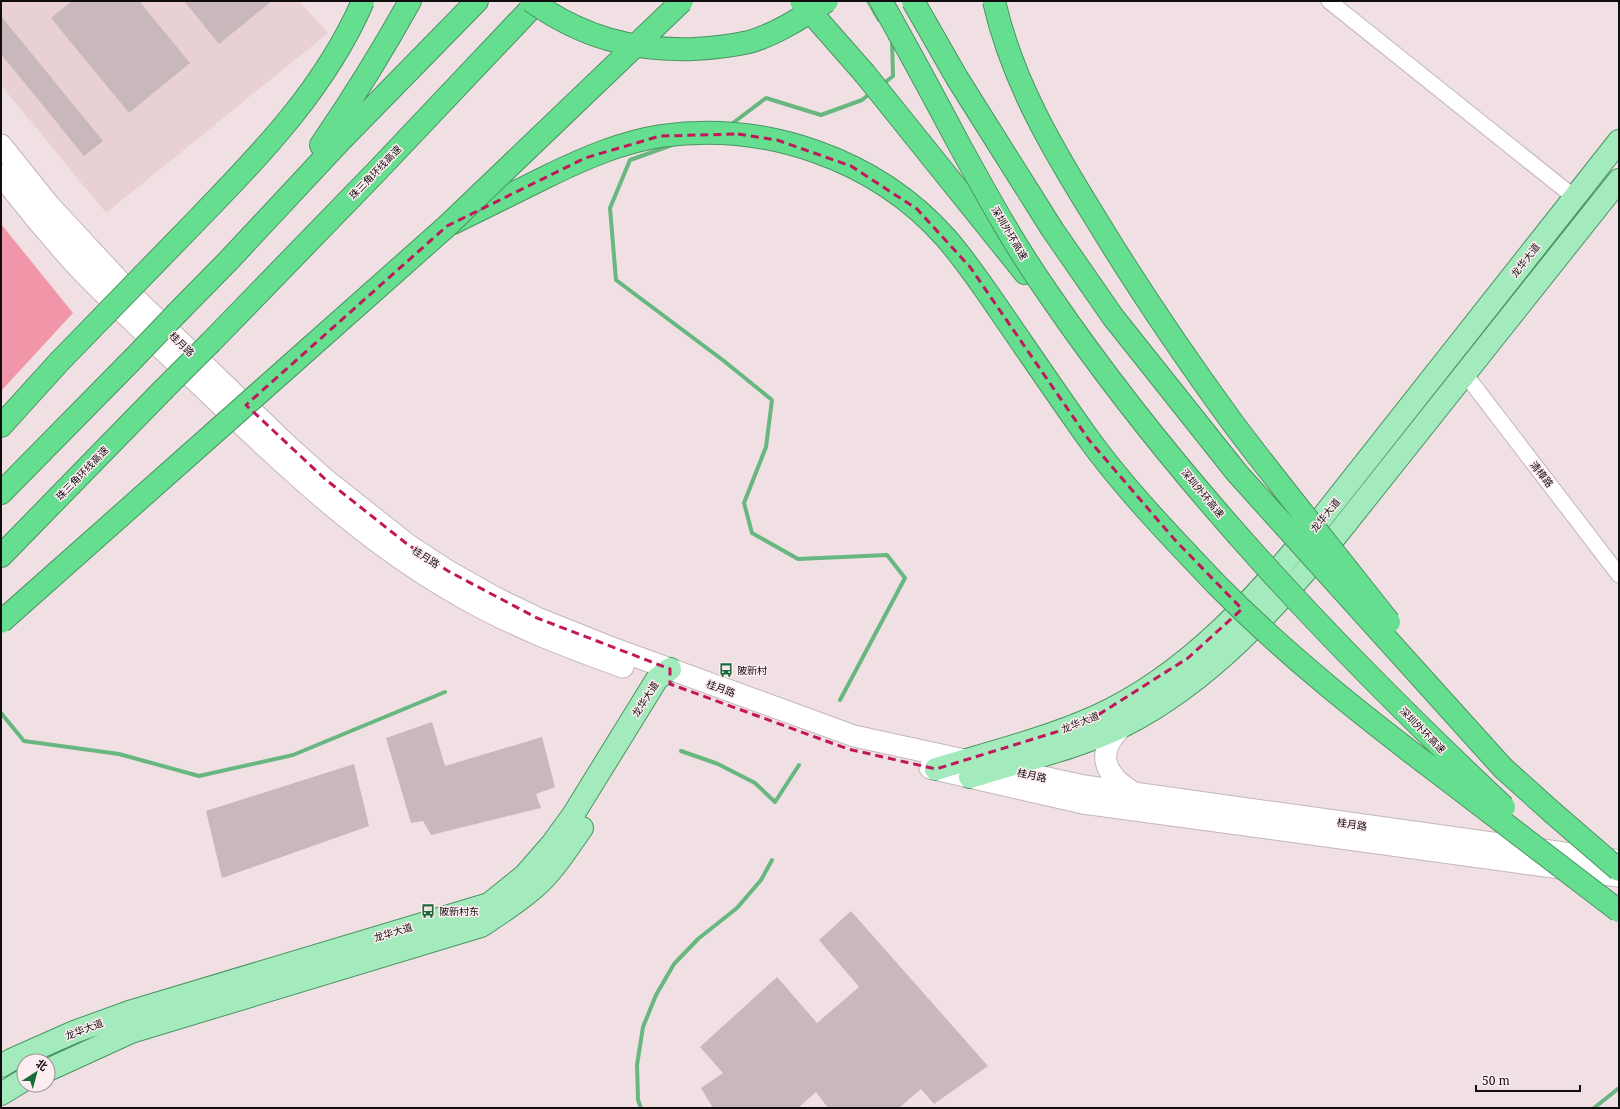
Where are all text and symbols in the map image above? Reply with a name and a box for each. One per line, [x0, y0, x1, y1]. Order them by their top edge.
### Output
street label: 珠三角环线高速 [346, 142, 404, 202]
street label: 深圳外环高速 [989, 204, 1031, 262]
street label: 龙华大道 [1507, 240, 1543, 280]
street label: 桂月路 [166, 329, 198, 359]
street label: 珠三角环线高速 [53, 443, 111, 503]
street label: 清樟路 [1527, 458, 1557, 490]
street label: 深圳外环高速 [1178, 466, 1228, 520]
street label: 龙华大道 [1307, 495, 1343, 535]
street label: 桂月路 [410, 543, 442, 571]
bus stop icon: 陂新村 [718, 662, 734, 678]
place label: 陂新村 [737, 663, 767, 677]
street label: 桂月路 [705, 676, 737, 700]
street label: 龙华大道 [628, 678, 662, 720]
street label: 深圳外环高速 [1397, 704, 1449, 756]
street label: 龙华大道 [1059, 708, 1101, 736]
street label: 桂月路 [1016, 765, 1048, 785]
street label: 桂月路 [1336, 815, 1368, 833]
bus stop icon: 陂新村东 [420, 903, 436, 919]
place label: 陂新村东 [439, 904, 479, 918]
street label: 龙华大道 [372, 919, 414, 945]
street label: 龙华大道 [63, 1015, 105, 1043]
north arrow [16, 1053, 56, 1093]
text: 北 [33, 1055, 51, 1074]
scale bar [1476, 1067, 1580, 1093]
text: 50 m [1482, 1072, 1510, 1089]

